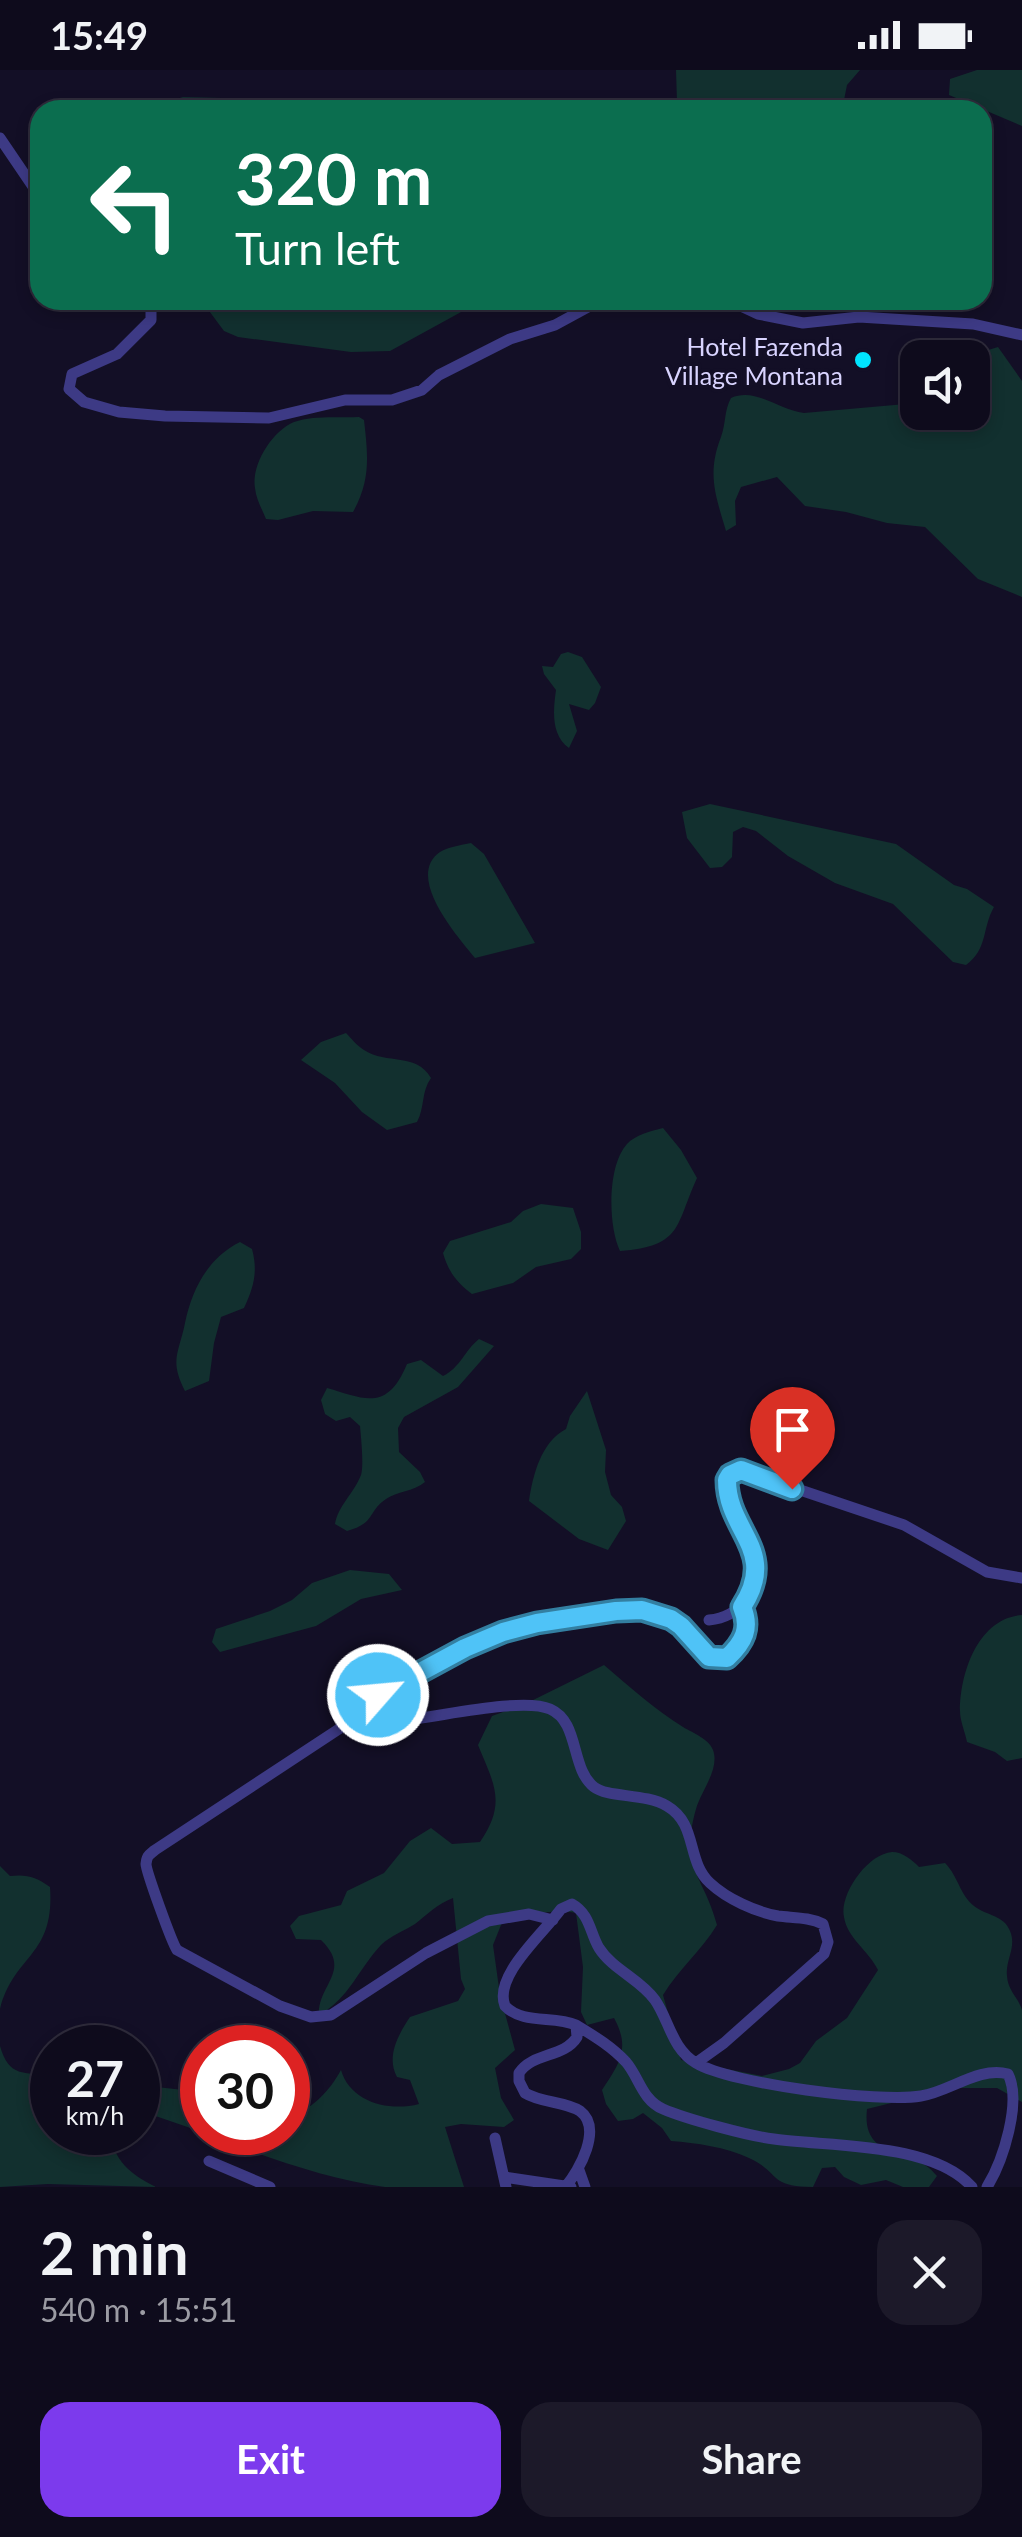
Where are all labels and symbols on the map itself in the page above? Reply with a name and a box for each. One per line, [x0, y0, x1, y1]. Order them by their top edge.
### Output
place label: Hotel Fazenda Village Montana [665, 331, 843, 390]
marker: Hotel Fazenda Village Montana [852, 349, 874, 371]
pin [750, 1387, 835, 1490]
position arrow [326, 1643, 430, 1747]
speed limit sign: 30 [180, 2025, 310, 2155]

